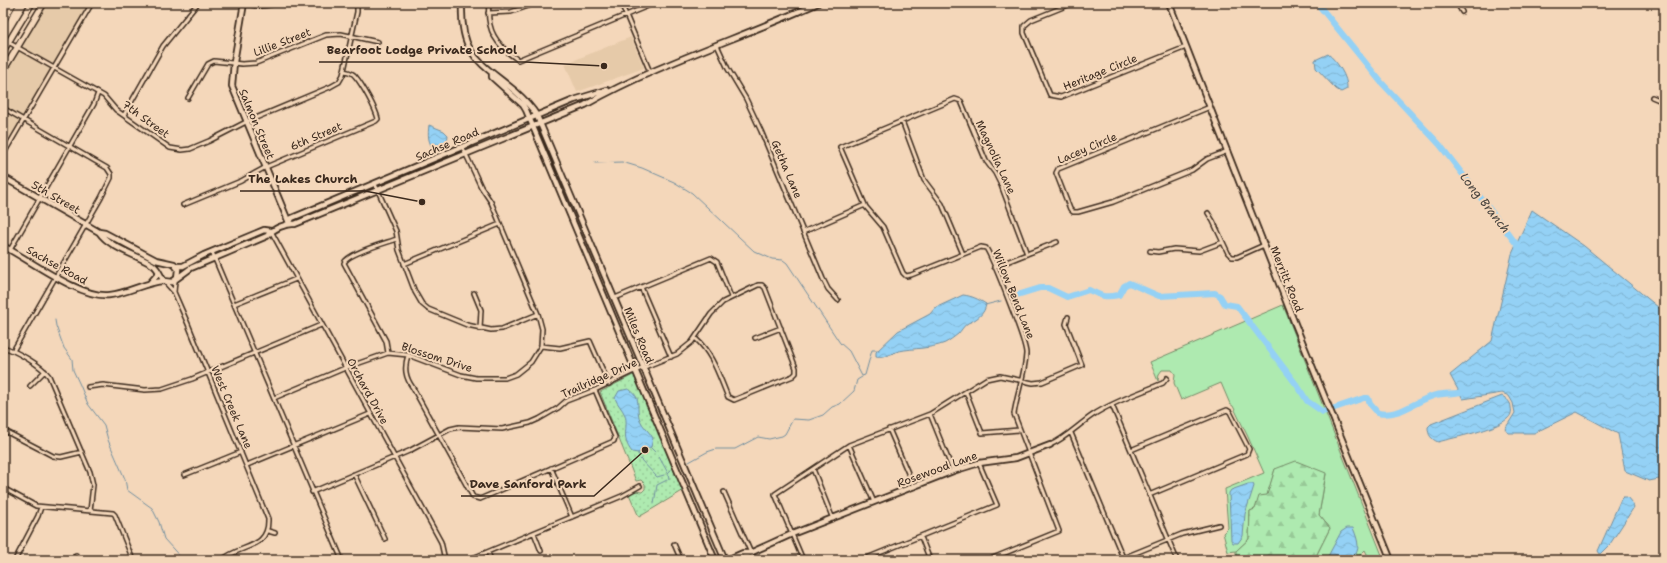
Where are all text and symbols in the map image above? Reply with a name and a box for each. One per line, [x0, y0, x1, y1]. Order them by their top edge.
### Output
street label: Lillie Street [251, 25, 313, 60]
callout: Bearfoot Lodge Private School [319, 38, 525, 62]
text: Bearfoot Lodge Private School [327, 42, 517, 58]
street label: Heritage Circle [1061, 51, 1139, 94]
street label: Salmon Street [235, 87, 278, 162]
street label: 7th Street [119, 97, 173, 142]
street label: Magnolia Lane [972, 118, 1019, 197]
street label: 6th Street [288, 119, 345, 154]
street label: Sachse Road [413, 124, 481, 165]
street label: Lacey Circle [1055, 129, 1119, 168]
street label: Getha Lane [768, 138, 806, 201]
callout: The Lakes Church [240, 167, 365, 191]
water label: Long Branch [1456, 169, 1514, 237]
text: The Lakes Church [248, 171, 358, 187]
street label: 5th Street [28, 177, 83, 218]
street label: Sachse Road [24, 242, 90, 288]
street label: Merritt Road [1266, 244, 1307, 314]
street label: Willow Bend Lane [989, 247, 1038, 341]
street label: Miles Road [620, 305, 657, 366]
street label: Blossom Drive [399, 339, 474, 376]
street label: Orchard Drive [343, 355, 392, 427]
street label: Trailridge Drive [559, 355, 640, 402]
street label: West Creek Lane [207, 363, 256, 451]
street label: Rosewood Lane [895, 448, 979, 491]
callout: Dave Sanford Park [461, 472, 594, 496]
text: Dave Sanford Park [470, 476, 587, 492]

